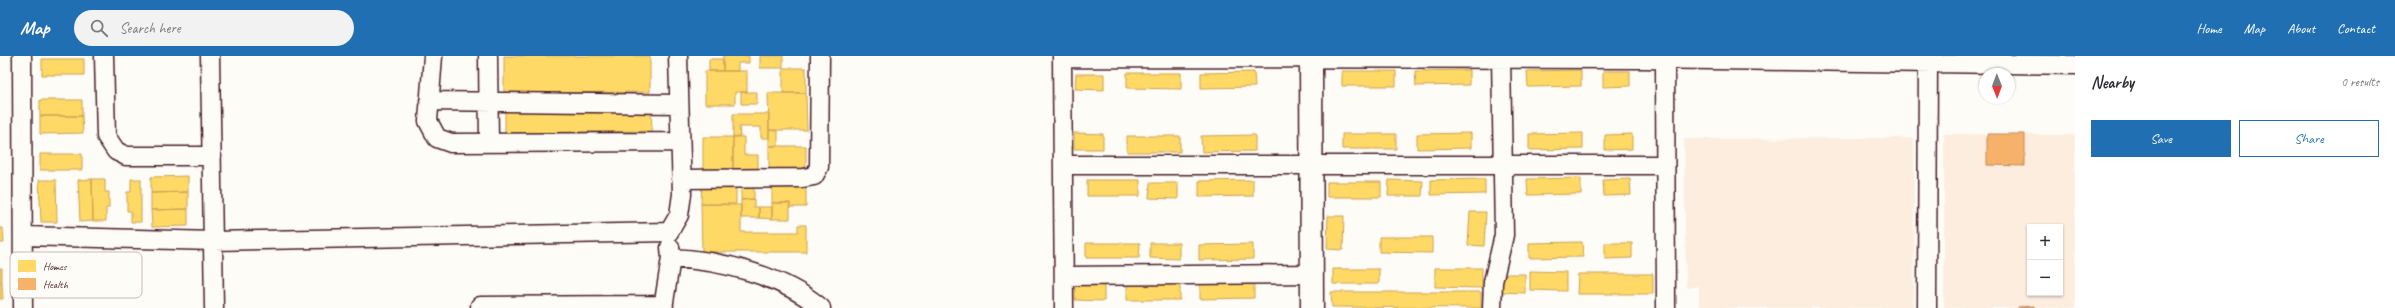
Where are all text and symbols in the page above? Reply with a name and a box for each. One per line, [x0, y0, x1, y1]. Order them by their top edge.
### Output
search box [74, 10, 354, 46]
text: Map [20, 16, 50, 40]
icon: search [88, 17, 110, 39]
text: Search here [120, 19, 181, 38]
text: Home [2196, 20, 2222, 37]
text: Map [2244, 20, 2265, 37]
text: About [2287, 20, 2315, 37]
text: Contact [2337, 20, 2375, 37]
north arrow [1979, 68, 2015, 104]
text: Nearby [2091, 72, 2134, 93]
text: 0 results [2341, 74, 2379, 90]
button: Save [2091, 120, 2231, 157]
button: Share [2239, 120, 2379, 157]
map controls [2027, 224, 2063, 296]
button: + [2027, 224, 2063, 260]
legend [10, 252, 142, 298]
text: Homes [43, 259, 68, 273]
button: − [2027, 260, 2063, 296]
text: Health [43, 277, 69, 291]

